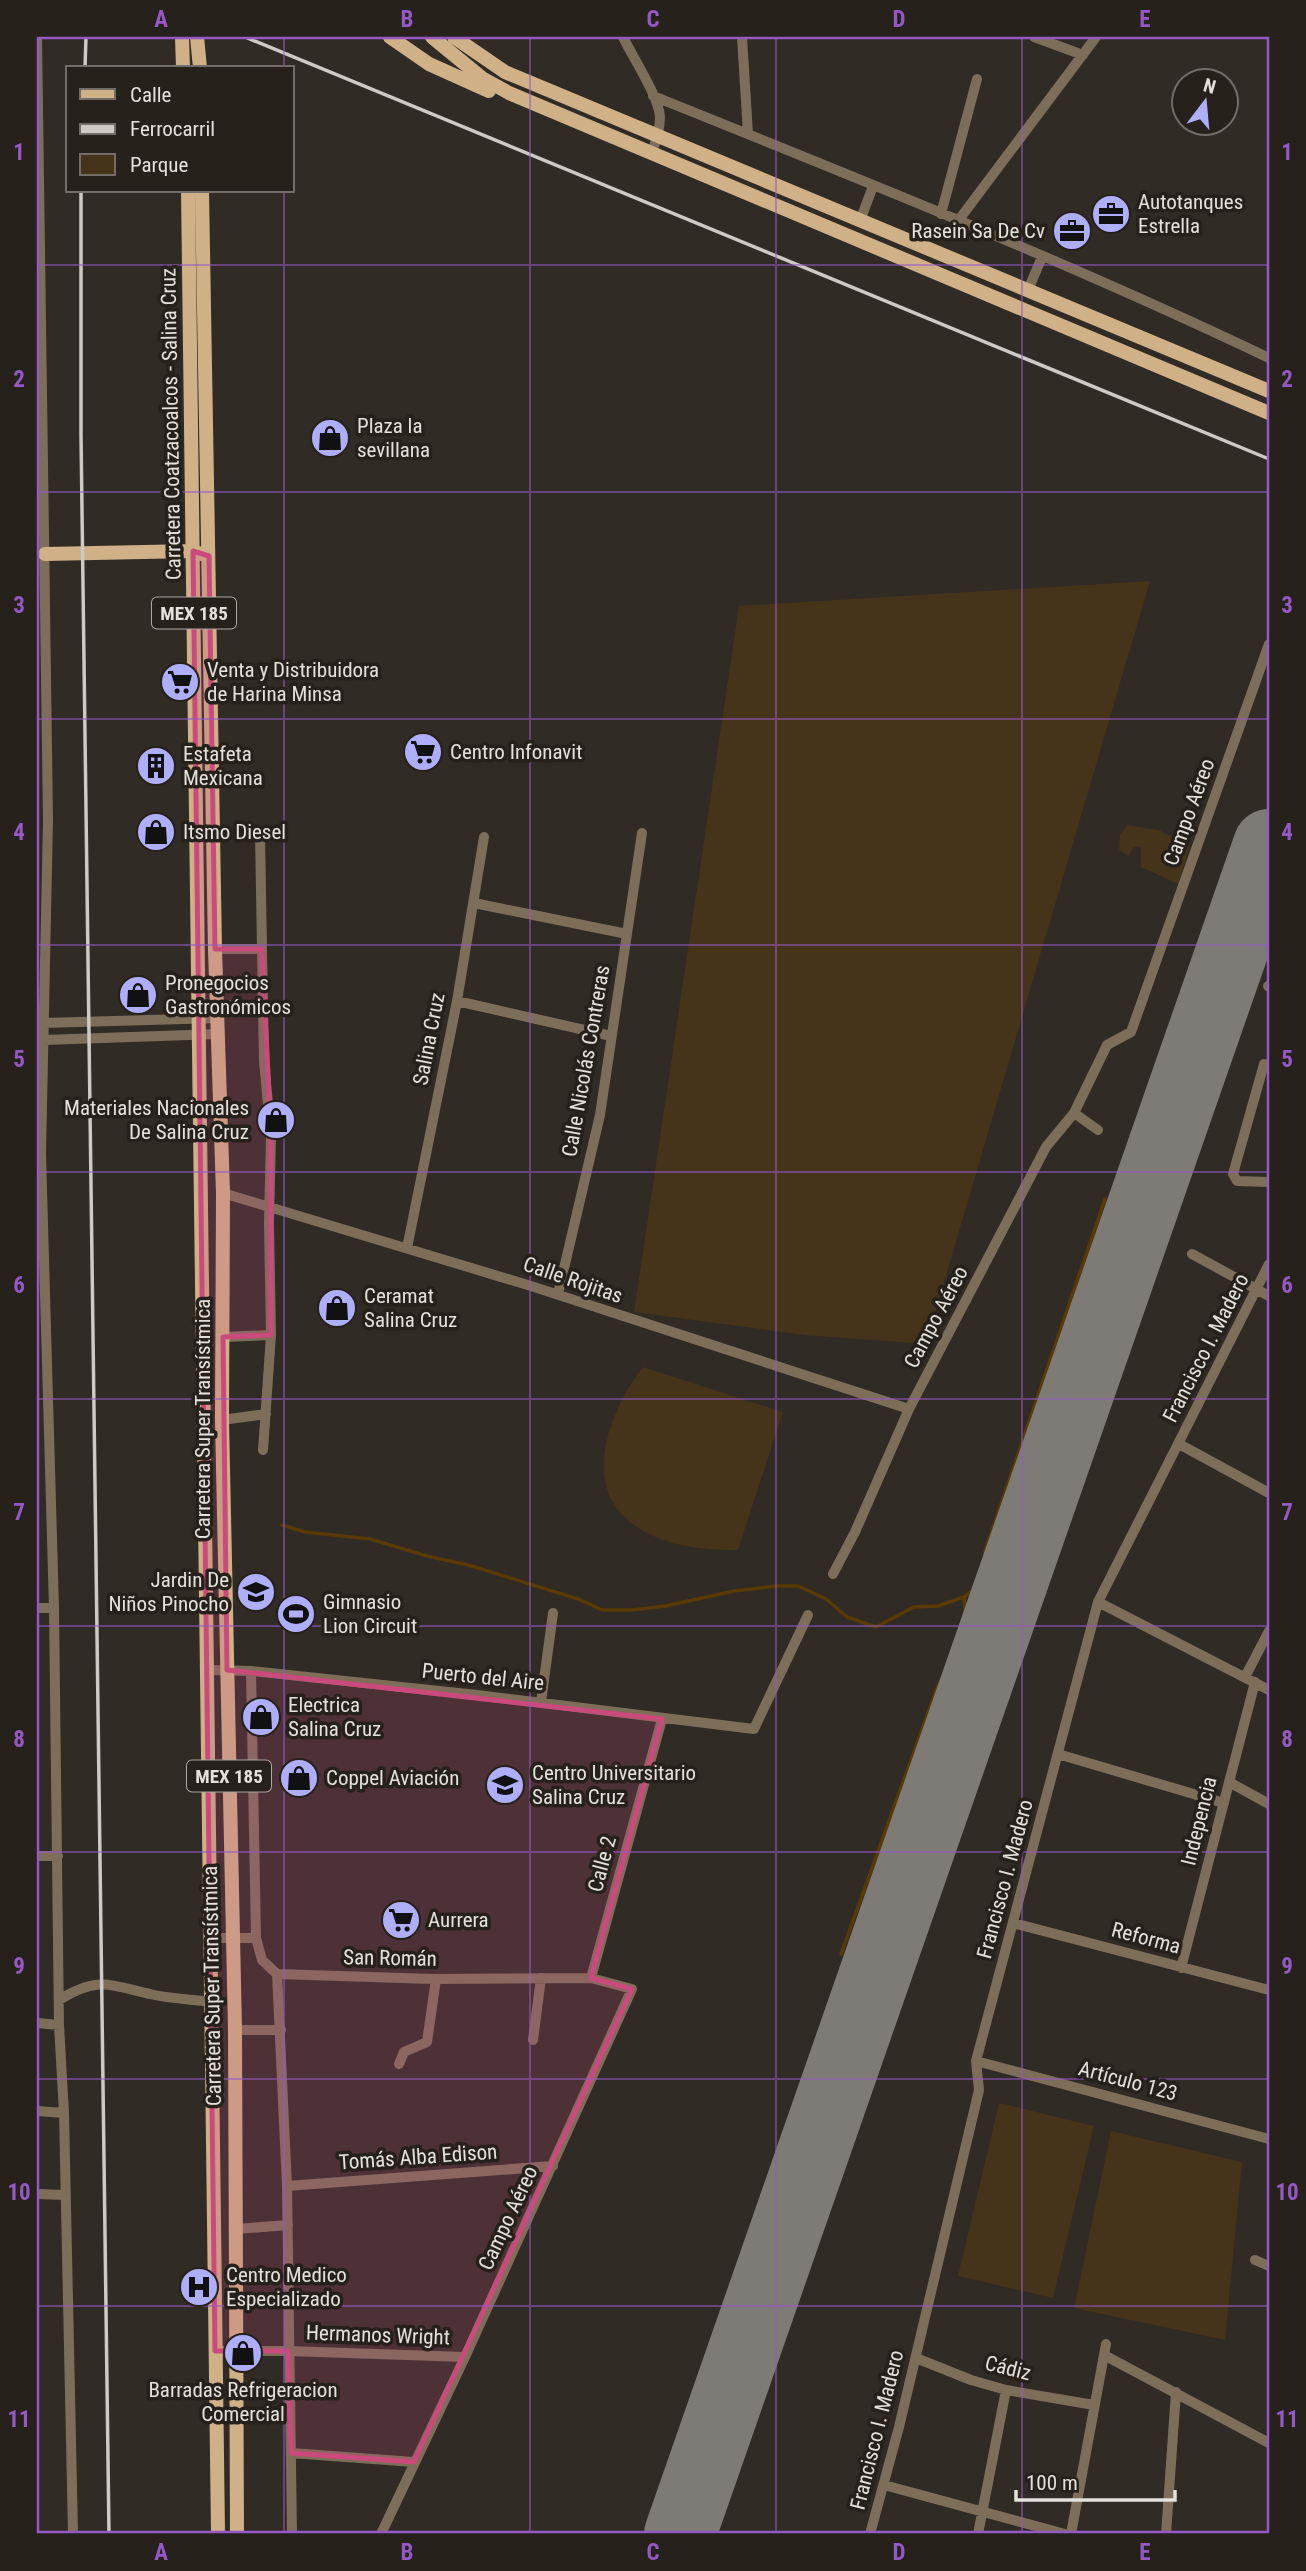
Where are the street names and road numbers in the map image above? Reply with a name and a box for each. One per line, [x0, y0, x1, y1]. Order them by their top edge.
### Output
street label: Carretera Coatzacoalcos - Salina Cruz [156, 268, 186, 580]
road number: MEX 185 [152, 598, 236, 628]
street label: Campo Aéreo [1159, 755, 1219, 869]
street label: Calle Nicolás Contreras [557, 963, 615, 1159]
street label: Salina Cruz [408, 991, 450, 1087]
street label: Calle Rojitas [520, 1252, 626, 1308]
street label: Campo Aéreo [899, 1262, 973, 1372]
street label: Francisco I. Madero [1158, 1270, 1254, 1426]
street label: Carretera Super Transístmica [191, 1299, 215, 1539]
street label: Puerto del Aire [421, 1659, 545, 1695]
road number: MEX 185 [187, 1760, 271, 1792]
street label: Indepencia [1176, 1774, 1222, 1868]
street label: Francisco I. Madero [972, 1797, 1038, 1961]
street label: Calle 2 [583, 1834, 621, 1894]
street label: Carretera Super Transístmica [198, 1866, 226, 2106]
street label: Reforma [1109, 1917, 1183, 1959]
street label: San Román [343, 1945, 437, 1971]
street label: Artículo 123 [1076, 2056, 1180, 2106]
street label: Tomás Alba Edison [338, 2139, 498, 2175]
street label: Campo Aéreo [473, 2162, 543, 2274]
street label: Hermanos Wright [306, 2320, 450, 2350]
street label: Francisco I. Madero [846, 2348, 908, 2512]
street label: Cádiz [983, 2351, 1033, 2385]

